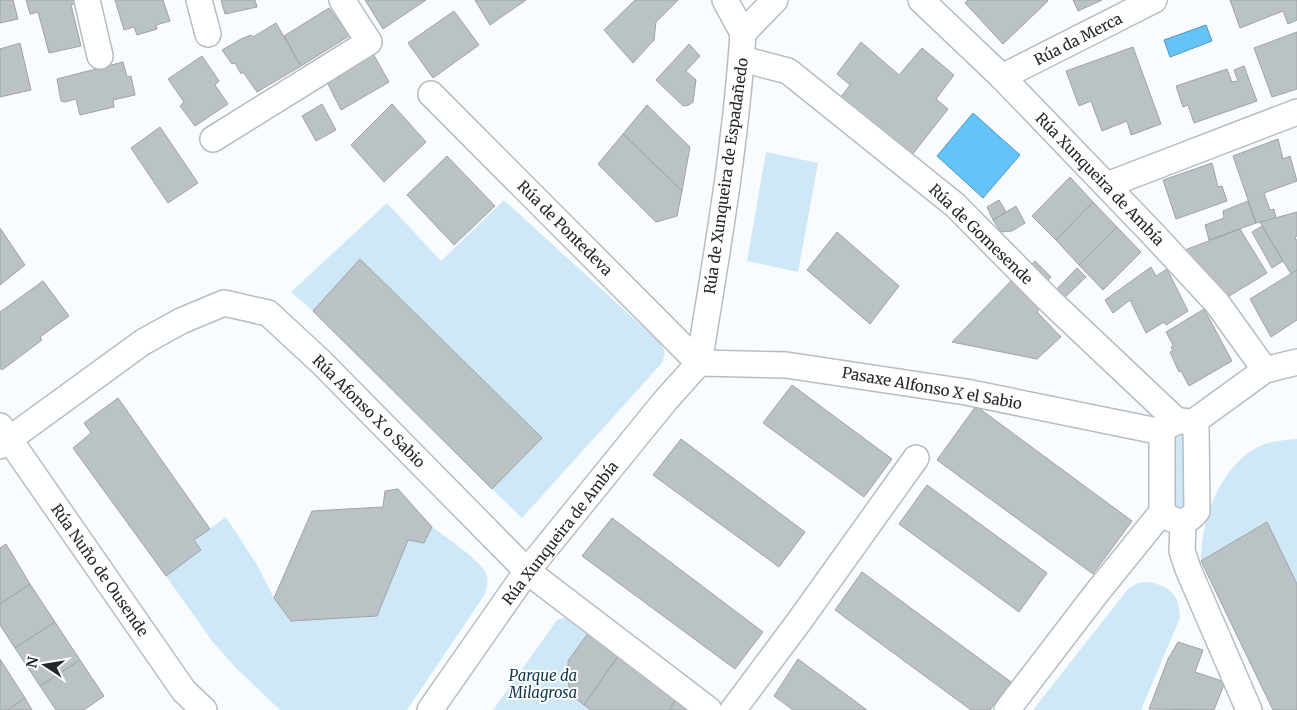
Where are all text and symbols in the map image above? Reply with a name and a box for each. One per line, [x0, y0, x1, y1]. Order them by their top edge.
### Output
street label: Rúa da Merca [1031, 9, 1125, 69]
street label: Rúa de Xunqueira de Espadañedo [700, 56, 752, 295]
street label: Rúa Xunqueira de Ambía [1032, 109, 1168, 249]
street label: Rúa de Pontedeva [513, 176, 617, 280]
street label: Rúa de Gomesende [925, 180, 1037, 288]
street label: Rúa Afonso X o Sabio [309, 351, 430, 472]
street label: Pasaxe Alfonso X el Sabio [841, 363, 1024, 413]
street label: Rúa Xunqueira de Ambía [498, 457, 622, 609]
street label: Rúa Nuño de Ousende [47, 500, 153, 640]
north arrow [20, 640, 70, 690]
text: N [22, 655, 42, 670]
park label: Parque da Milagrosa [508, 666, 577, 702]

